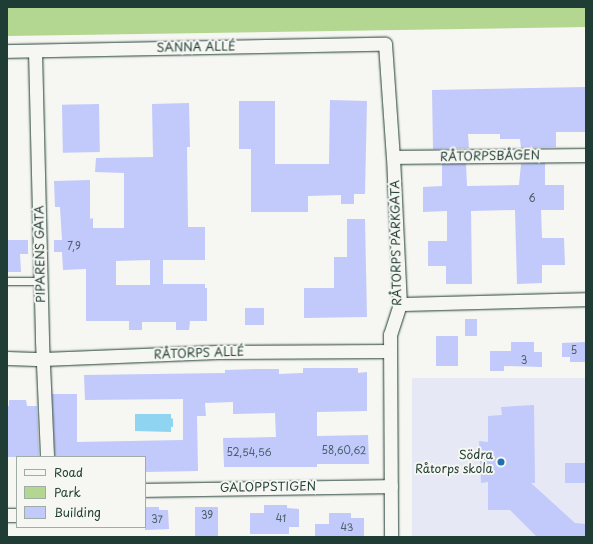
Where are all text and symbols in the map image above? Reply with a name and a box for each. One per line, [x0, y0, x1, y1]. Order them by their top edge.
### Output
street label: SANNA ALLÉ [156, 39, 236, 55]
street label: RÅTORPSBÅGEN [440, 148, 540, 164]
street label: RÅTORPS PARKGATA [388, 180, 404, 306]
house number: 6 [528, 192, 536, 204]
street label: PIPARENS GATA [32, 205, 48, 303]
house number: 7,9 [67, 240, 81, 252]
street label: RÅTORPS ALLÉ [153, 344, 245, 362]
house number: 5 [571, 344, 577, 356]
house number: 3 [521, 354, 527, 366]
house number: 58,60,62 [322, 444, 366, 456]
house number: 52,54,56 [226, 446, 272, 458]
place label: Södra Råtorps skola [414, 448, 493, 476]
legend [16, 456, 146, 528]
marker: Södra Råtorps skola [496, 457, 506, 467]
text: Road [54, 463, 83, 481]
street label: GALOPPSTIGEN [220, 479, 316, 495]
text: Park [54, 483, 81, 501]
text: Building [54, 503, 101, 521]
house number: 39 [201, 509, 213, 521]
house number: 41 [276, 512, 286, 524]
house number: 37 [151, 513, 163, 525]
house number: 43 [341, 521, 353, 533]

